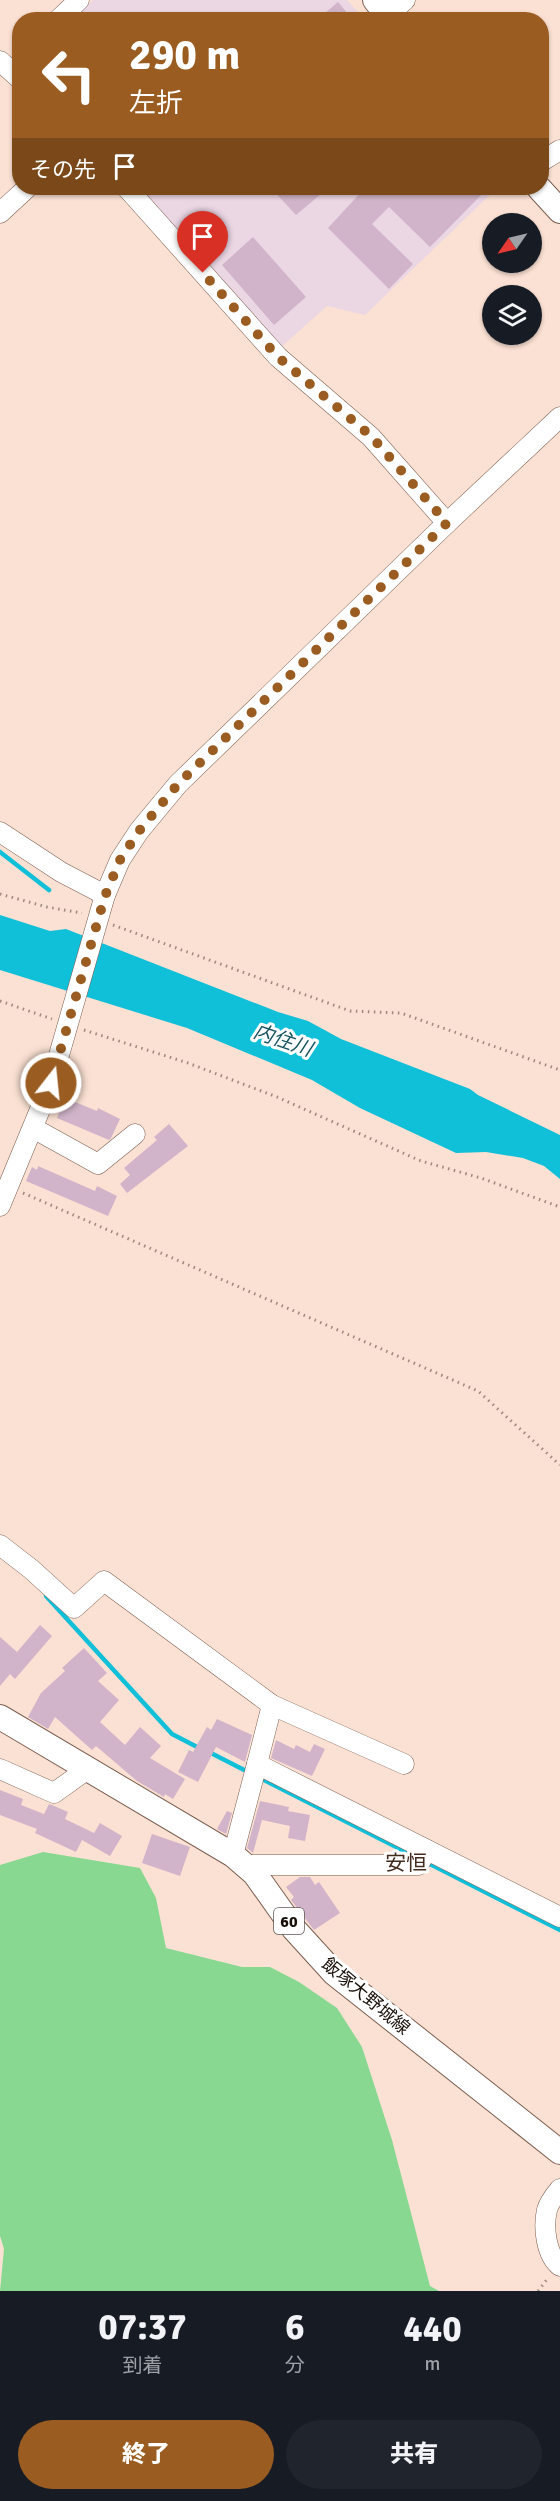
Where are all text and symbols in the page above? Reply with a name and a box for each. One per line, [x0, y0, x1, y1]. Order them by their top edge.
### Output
text: 290 m [129, 30, 240, 81]
icon: left [30, 36, 108, 114]
text: 左折 [129, 87, 183, 120]
icon: arrive [108, 150, 141, 183]
text: その先 [30, 156, 96, 183]
pin [177, 211, 228, 273]
north arrow [482, 213, 542, 273]
map controls [482, 213, 542, 345]
icon: arrive [186, 220, 219, 253]
button: layers [482, 285, 542, 345]
water label: 内住川 [250, 1019, 317, 1063]
position arrow [19, 1051, 83, 1115]
district label: 安恒 [385, 1850, 427, 1876]
road number: 60 [274, 1908, 304, 1934]
street label: 飯塚大野城線 [318, 1953, 414, 2039]
text: 07:37 [98, 2305, 187, 2350]
text: 6 [285, 2305, 305, 2350]
text: 440 [403, 2307, 462, 2352]
text: m [425, 2351, 440, 2376]
text: 到着 [123, 2353, 163, 2378]
text: 分 [285, 2353, 305, 2378]
button: 終了 [18, 2420, 274, 2489]
button: 共有 [286, 2420, 542, 2489]

